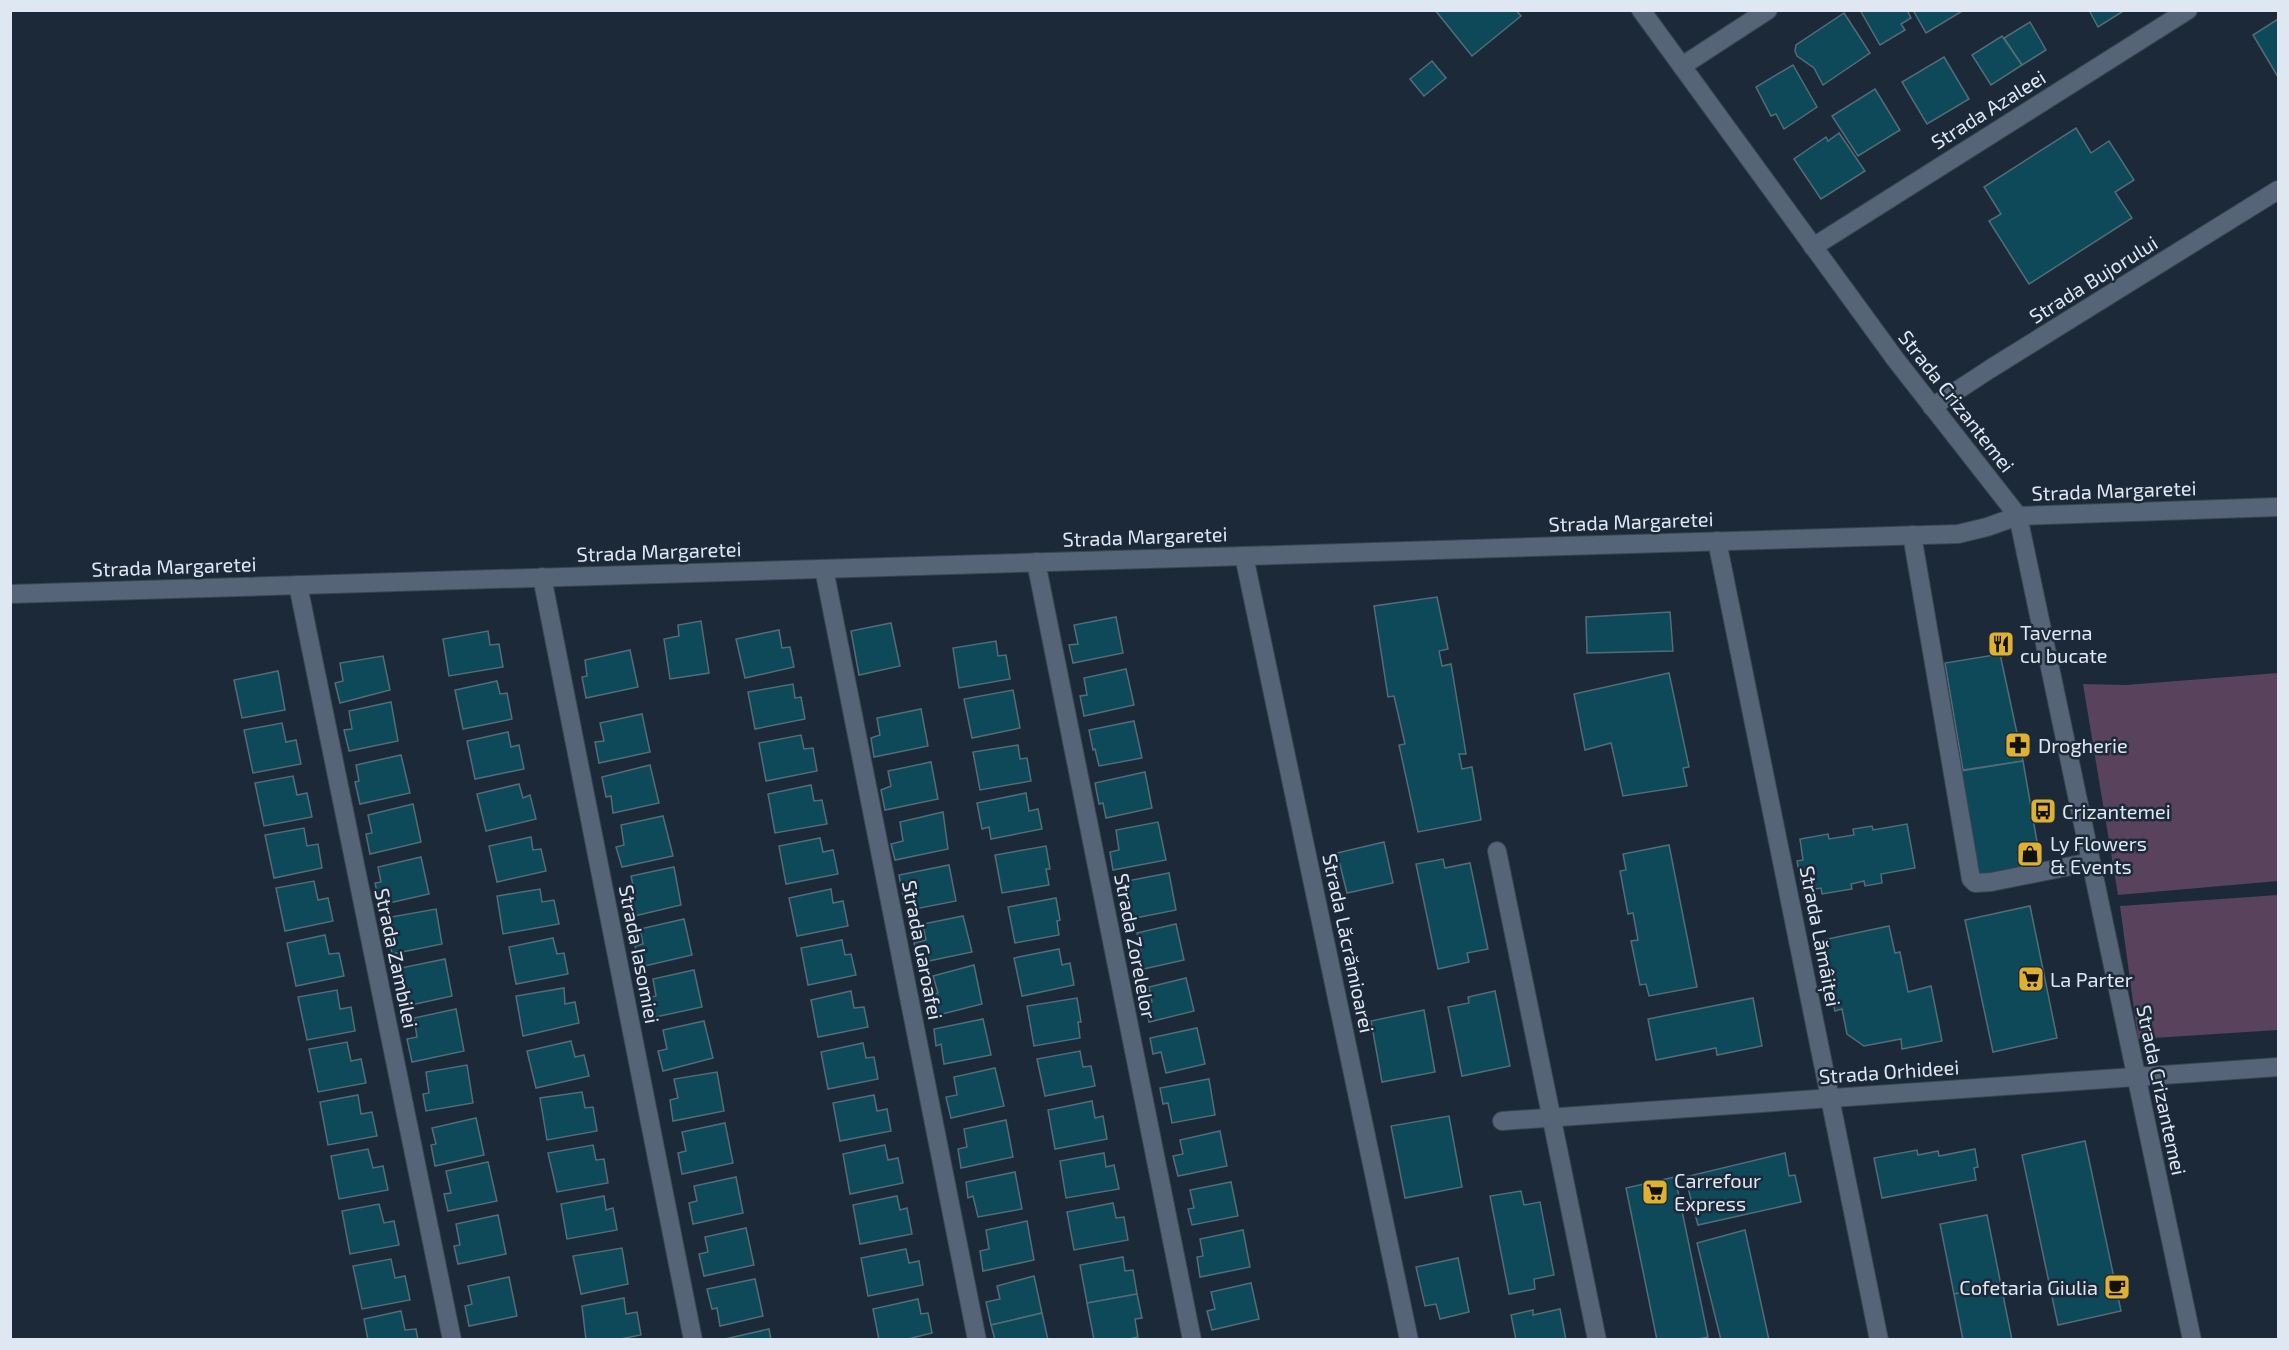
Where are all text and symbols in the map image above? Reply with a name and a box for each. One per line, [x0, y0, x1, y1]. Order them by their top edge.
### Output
street label: Strada Azaleei [1926, 64, 2050, 154]
street label: Strada Bujorului [2025, 230, 2161, 328]
street label: Strada Crizantemei [1894, 325, 2020, 477]
street label: Strada Margaretei [2031, 475, 2197, 505]
street label: Strada Margaretei [1548, 506, 1714, 536]
street label: Strada Margaretei [1062, 521, 1228, 551]
street label: Strada Margaretei [576, 536, 742, 566]
street label: Strada Margaretei [91, 551, 257, 581]
place label: Taverna cu bucate [2020, 620, 2108, 667]
restaurant icon: Taverna cu bucate [1986, 629, 2016, 659]
pharmacy icon: Drogherie [2003, 730, 2033, 760]
place label: Drogherie [2038, 733, 2128, 757]
bus stop icon: Crizantemei [2028, 796, 2058, 826]
place label: Crizantemei [2062, 799, 2171, 823]
place label: Ly Flowers & Events [2050, 831, 2147, 878]
shop icon: Ly Flowers & Events [2015, 839, 2045, 869]
street label: Strada Lăcrămioarei [1318, 851, 1380, 1035]
street label: Strada Lămâiței [1794, 864, 1846, 1009]
street label: Strada Zorelelor [1110, 871, 1162, 1021]
street label: Strada Garoafei [898, 878, 948, 1022]
street label: Strada Iasomiei [615, 883, 665, 1025]
street label: Strada Zambilei [370, 886, 424, 1030]
supermarket icon: La Parter [2016, 964, 2046, 994]
place label: La Parter [2050, 967, 2133, 991]
street label: Strada Crizantemei [2132, 1003, 2192, 1177]
street label: Strada Orhideei [1818, 1054, 1960, 1088]
place label: Carrefour Express [1674, 1168, 1761, 1215]
supermarket icon: Carrefour Express [1640, 1177, 1670, 1207]
cafe icon: Cofetaria Giulia [2102, 1272, 2132, 1302]
place label: Cofetaria Giulia [1959, 1275, 2098, 1299]

